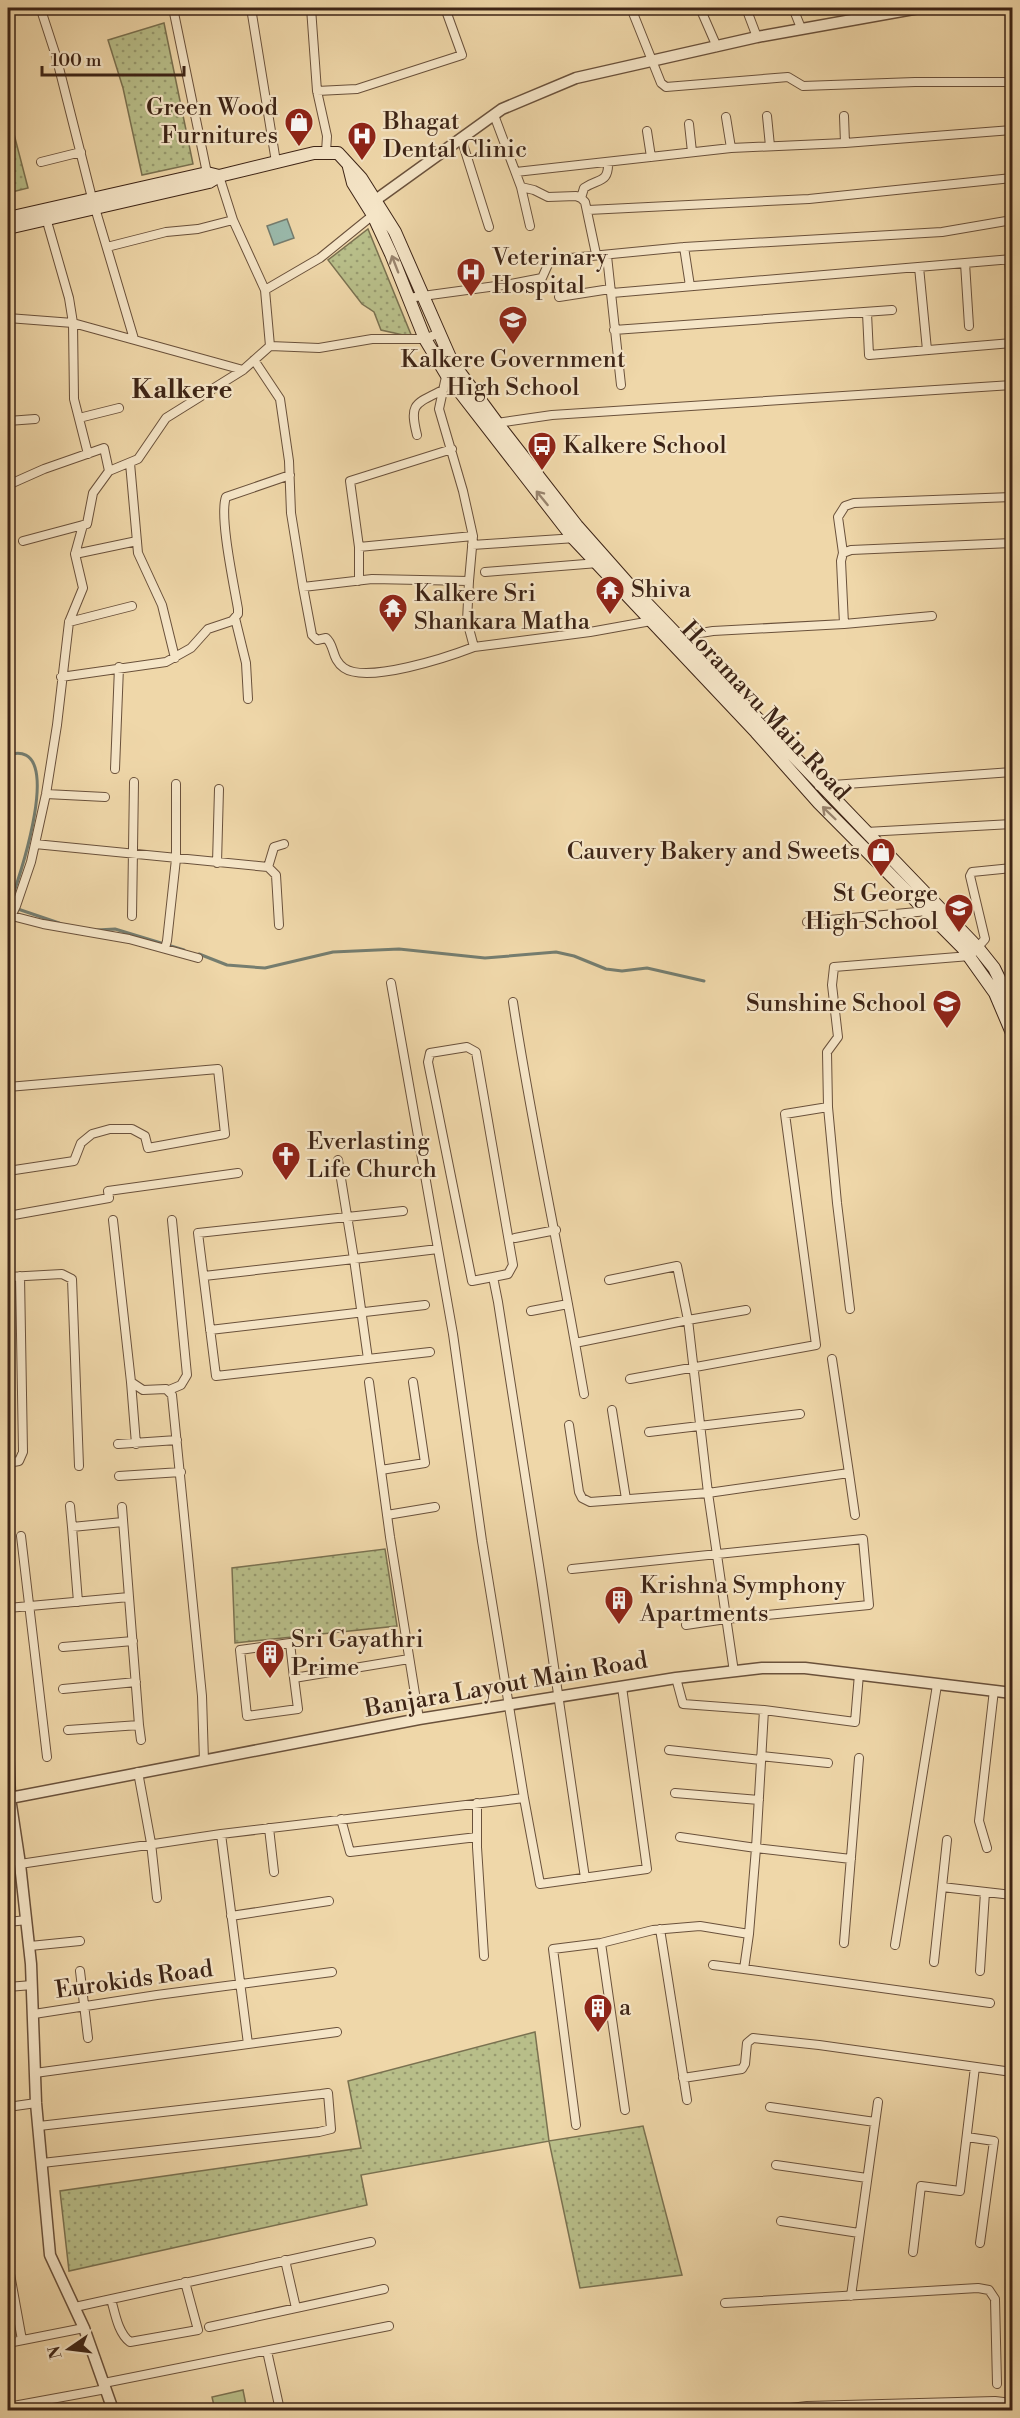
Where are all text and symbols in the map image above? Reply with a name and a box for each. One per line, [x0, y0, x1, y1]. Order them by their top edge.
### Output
scale bar [42, 39, 184, 77]
text: 100 m [51, 49, 102, 72]
place label: Green Wood Furnitures [146, 93, 278, 151]
shop icon: Green Wood Furnitures [283, 106, 315, 148]
place label: Bhagat Dental Clinic [382, 107, 527, 165]
hospital icon: Bhagat Dental Clinic [346, 120, 378, 162]
place label: Veterinary Hospital [491, 243, 608, 301]
one-way arrow [388, 255, 399, 274]
hospital icon: Veterinary Hospital [455, 256, 487, 298]
school or university icon: Kalkere Government High School [497, 304, 529, 346]
place label: Kalkere Government High School [401, 345, 626, 403]
district label: Kalkere [132, 374, 232, 406]
bus stop icon: Kalkere School [526, 430, 558, 472]
place label: Kalkere School [563, 431, 727, 461]
one-way arrow [535, 491, 548, 507]
temple icon: Shiva [594, 574, 626, 616]
place label: Shiva [631, 575, 692, 605]
place label: Kalkere Sri Shankara Matha [414, 579, 591, 637]
temple icon: Kalkere Sri Shankara Matha [377, 592, 409, 634]
street label: Horamavu Main Road [674, 615, 856, 807]
one-way arrow [822, 805, 837, 820]
shop icon: Cauvery Bakery and Sweets [865, 836, 897, 878]
place label: Cauvery Bakery and Sweets [567, 837, 860, 867]
place label: St George High School [805, 879, 938, 937]
school or university icon: St George High School [943, 892, 975, 934]
school or university icon: Sunshine School [931, 988, 963, 1030]
place label: Sunshine School [746, 989, 926, 1019]
place label: Everlasting Life Church [307, 1127, 437, 1185]
church icon: Everlasting Life Church [270, 1140, 302, 1182]
place label: Krishna Symphony Apartments [639, 1571, 846, 1629]
building icon: Krishna Symphony Apartments [603, 1584, 635, 1626]
place label: Sri Gayathri Prime [291, 1625, 424, 1683]
building icon: Sri Gayathri Prime [254, 1638, 286, 1680]
street label: Banjara Layout Main Road [361, 1645, 650, 1725]
street label: Eurokids Road [53, 1954, 215, 2006]
building icon: a [582, 1992, 614, 2034]
place label: a [619, 1993, 632, 2023]
north arrow [39, 2319, 99, 2379]
text: N [44, 2343, 67, 2361]

